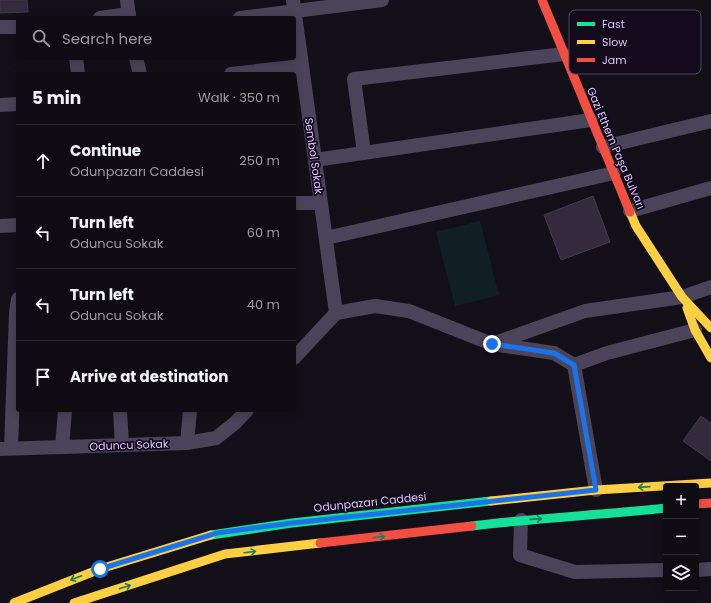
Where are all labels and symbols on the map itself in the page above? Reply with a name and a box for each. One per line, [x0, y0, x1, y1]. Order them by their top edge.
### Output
legend [569, 10, 701, 74]
text: Fast [602, 16, 625, 32]
text: Slow [602, 34, 627, 50]
text: Jam [602, 52, 627, 68]
street label: Gazi Ethem Paşa Bulvarı [583, 84, 649, 212]
street label: Sembol Sokak [301, 117, 327, 196]
route end [483, 335, 501, 353]
street label: Oduncu Sokak [89, 436, 169, 454]
one-way arrow [638, 484, 651, 491]
street label: Odunpazarı Caddesi [313, 488, 427, 516]
one-way arrow [529, 516, 542, 523]
one-way arrow [372, 533, 385, 541]
one-way arrow [243, 548, 256, 555]
route start [91, 560, 109, 578]
one-way arrow [70, 575, 82, 583]
one-way arrow [118, 583, 131, 590]

